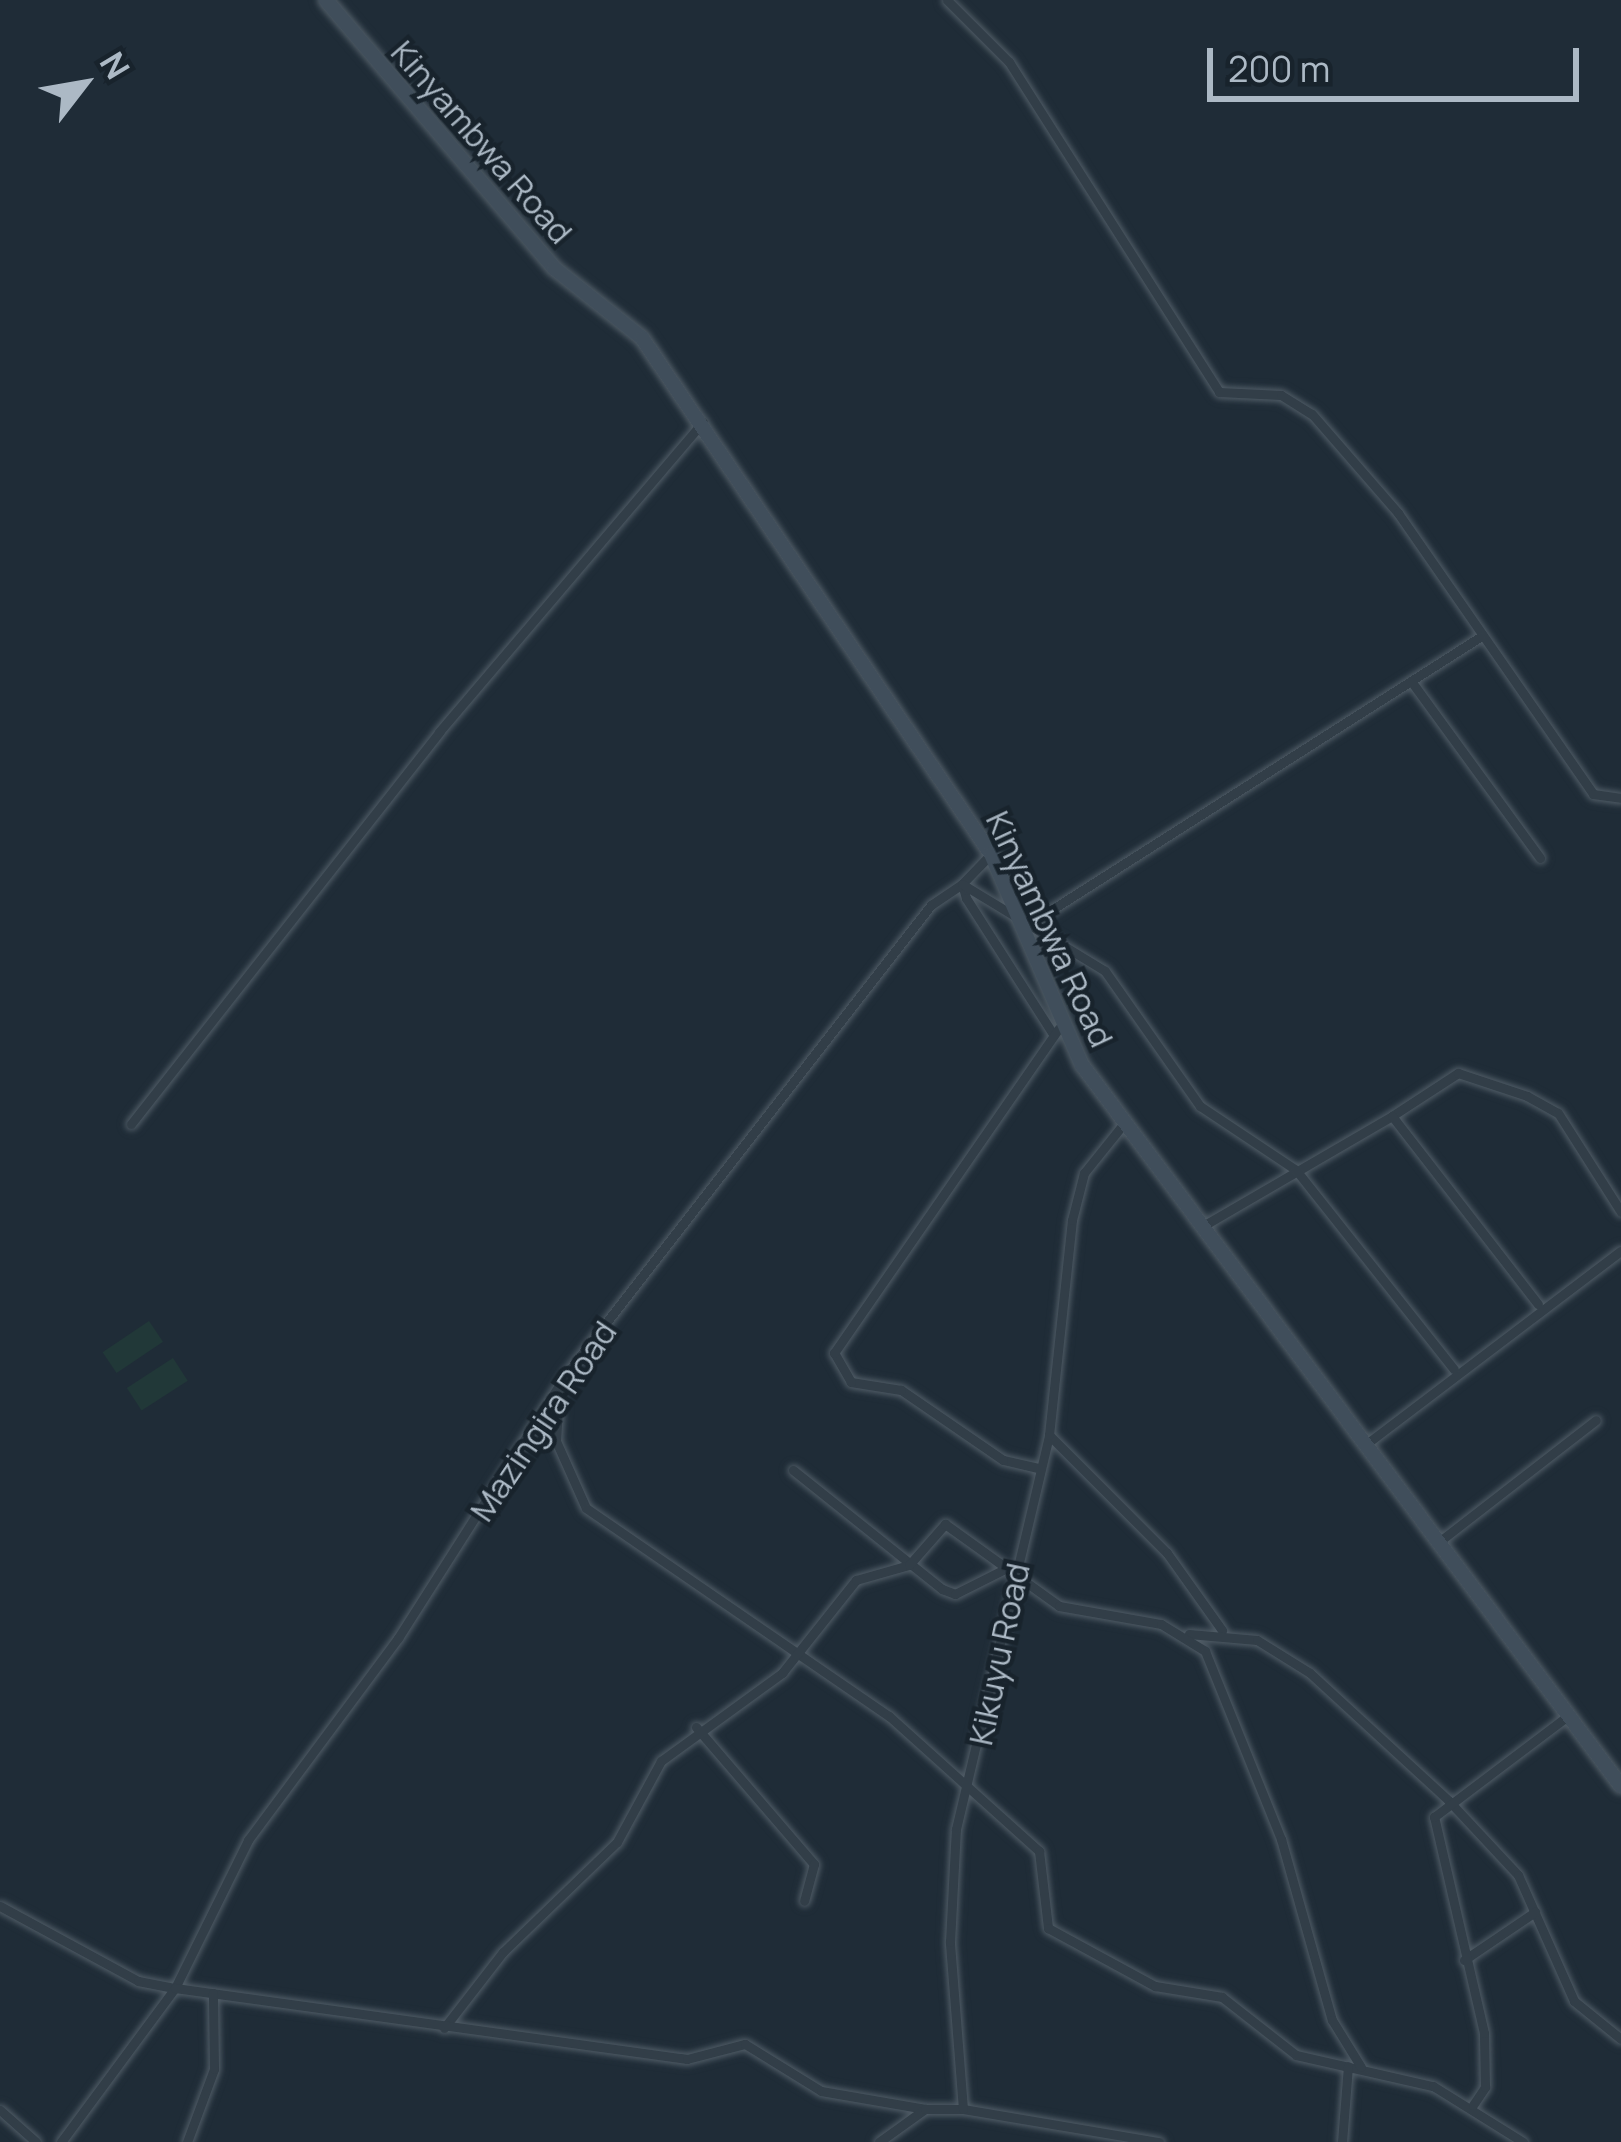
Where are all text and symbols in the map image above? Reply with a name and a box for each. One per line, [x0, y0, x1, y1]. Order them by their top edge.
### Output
north arrow [24, 24, 144, 144]
scale bar [1213, 24, 1585, 98]
street label: Kinyambwa Road [383, 33, 581, 251]
text: N [90, 43, 141, 87]
text: 200 m [1228, 44, 1330, 93]
street label: Kinyambwa Road [978, 805, 1122, 1053]
street label: Mazingira Road [462, 1314, 624, 1528]
street label: Kikuyu Road [960, 1559, 1038, 1749]

